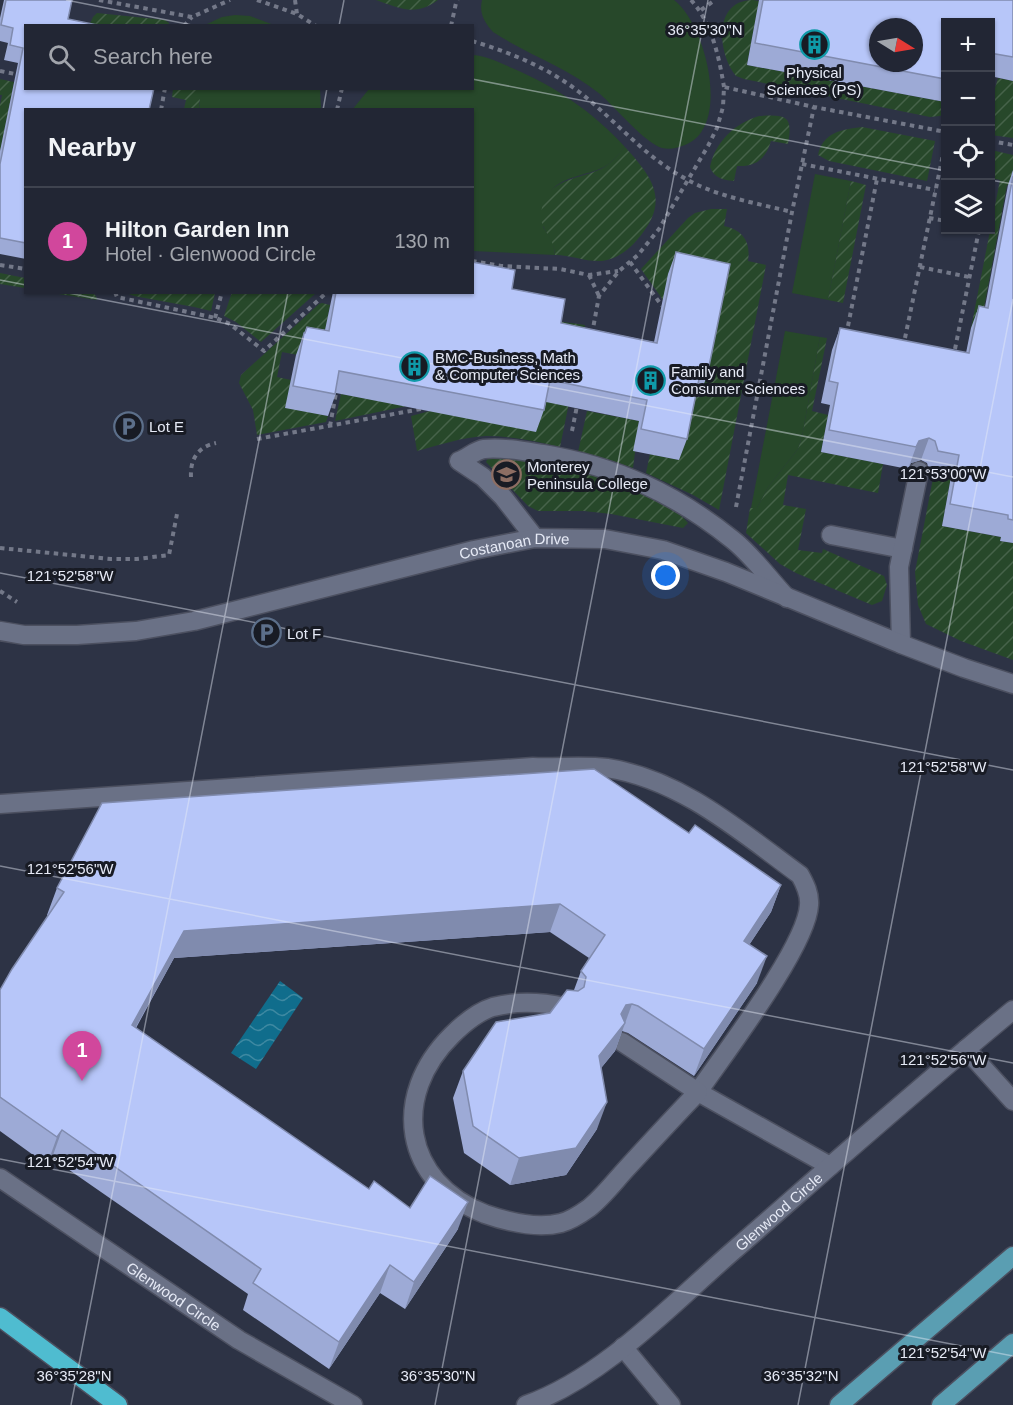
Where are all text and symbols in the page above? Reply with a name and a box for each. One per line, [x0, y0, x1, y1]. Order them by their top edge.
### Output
north arrow [869, 18, 923, 72]
map controls [941, 18, 995, 234]
button: + [941, 18, 995, 72]
text: 36°35'30"N [667, 21, 743, 38]
search box [24, 24, 474, 90]
building icon: Physical Sciences (PS) [798, 29, 830, 61]
icon: search [45, 41, 78, 74]
text: Search here [93, 44, 213, 69]
place label: Physical Sciences (PS) [766, 64, 862, 98]
button: − [941, 72, 995, 126]
button: locate [941, 126, 995, 180]
text: Nearby [48, 132, 136, 162]
button: layers [941, 180, 995, 234]
text: Hilton Garden Inn [105, 217, 290, 242]
text: 1 [62, 230, 73, 252]
text: 130 m [394, 230, 450, 252]
text: Hotel · Glenwood Circle [105, 243, 316, 265]
place label: BMC-Business, Math & Computer Sciences [435, 349, 580, 383]
building icon: BMC-Business, Math & Computer Sciences [398, 350, 430, 382]
place label: Family and Consumer Sciences [671, 363, 805, 397]
building icon: Family and Consumer Sciences [634, 364, 666, 396]
parking icon: Lot E [112, 410, 144, 442]
place label: Lot E [149, 418, 184, 435]
place label: Monterey Peninsula College [527, 458, 648, 492]
school or university icon: Monterey Peninsula College [490, 459, 522, 491]
text: 121°53'00"W [900, 465, 987, 482]
street label: Costanoan Drive [457, 529, 570, 562]
your location [651, 561, 680, 590]
text: 121°52'58"W [27, 567, 114, 584]
parking icon: Lot F [250, 617, 282, 649]
place label: Lot F [287, 625, 321, 642]
text: 121°52'58"W [900, 758, 987, 775]
text: 121°52'56"W [27, 860, 114, 877]
pin: 1 [62, 1032, 101, 1081]
text: 121°52'56"W [900, 1051, 987, 1068]
text: 121°52'54"W [27, 1153, 114, 1170]
street label: Glenwood Circle [731, 1169, 826, 1254]
street label: Glenwood Circle [123, 1258, 224, 1334]
text: 121°52'54"W [900, 1344, 987, 1361]
text: 36°35'28"N [36, 1367, 112, 1384]
text: 36°35'30"N [400, 1367, 476, 1384]
text: 36°35'32"N [763, 1367, 839, 1384]

